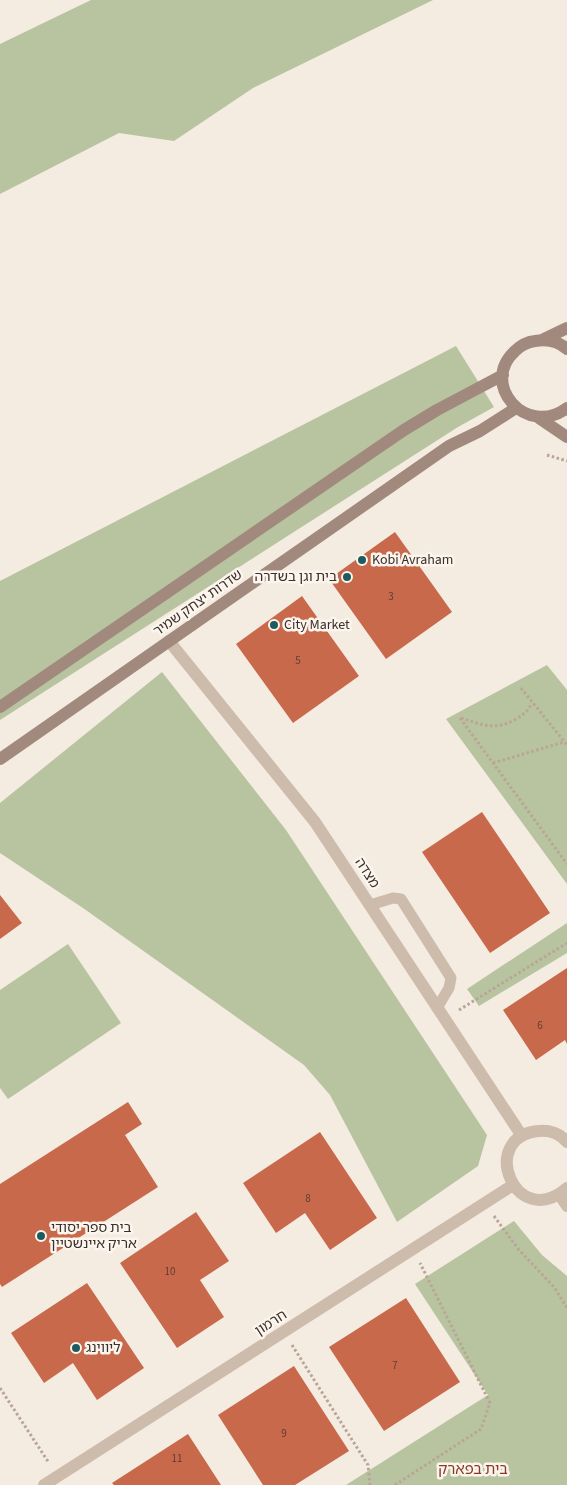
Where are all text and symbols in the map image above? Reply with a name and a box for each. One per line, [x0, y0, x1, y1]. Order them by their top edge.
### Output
place label: Kobi Avraham [372, 550, 453, 570]
marker: Kobi Avraham [356, 554, 368, 566]
street label: שדרות יצחק שמיר [149, 565, 247, 641]
place label: בית וגן בשדרה [254, 567, 337, 587]
marker: בית וגן בשדרה [341, 571, 353, 583]
house number: 3 [388, 589, 394, 604]
place label: City Market [284, 615, 350, 635]
marker: City Market [268, 619, 280, 631]
house number: 5 [295, 653, 301, 668]
street label: מצדה [350, 854, 384, 892]
house number: 6 [537, 1018, 543, 1033]
house number: 8 [305, 1191, 311, 1206]
place label: בית ספר יסודי אריק איינשטיין [51, 1218, 137, 1254]
marker: בית ספר יסודי אריק איינשטיין [35, 1230, 47, 1242]
house number: 10 [165, 1264, 175, 1279]
street label: חרמון [251, 1305, 291, 1341]
place label: ליווינג [86, 1338, 121, 1358]
marker: ליווינג [70, 1342, 82, 1354]
house number: 7 [392, 1358, 398, 1373]
house number: 9 [281, 1426, 287, 1441]
house number: 11 [172, 1451, 182, 1466]
district label: בית בפארק [438, 1459, 508, 1480]

